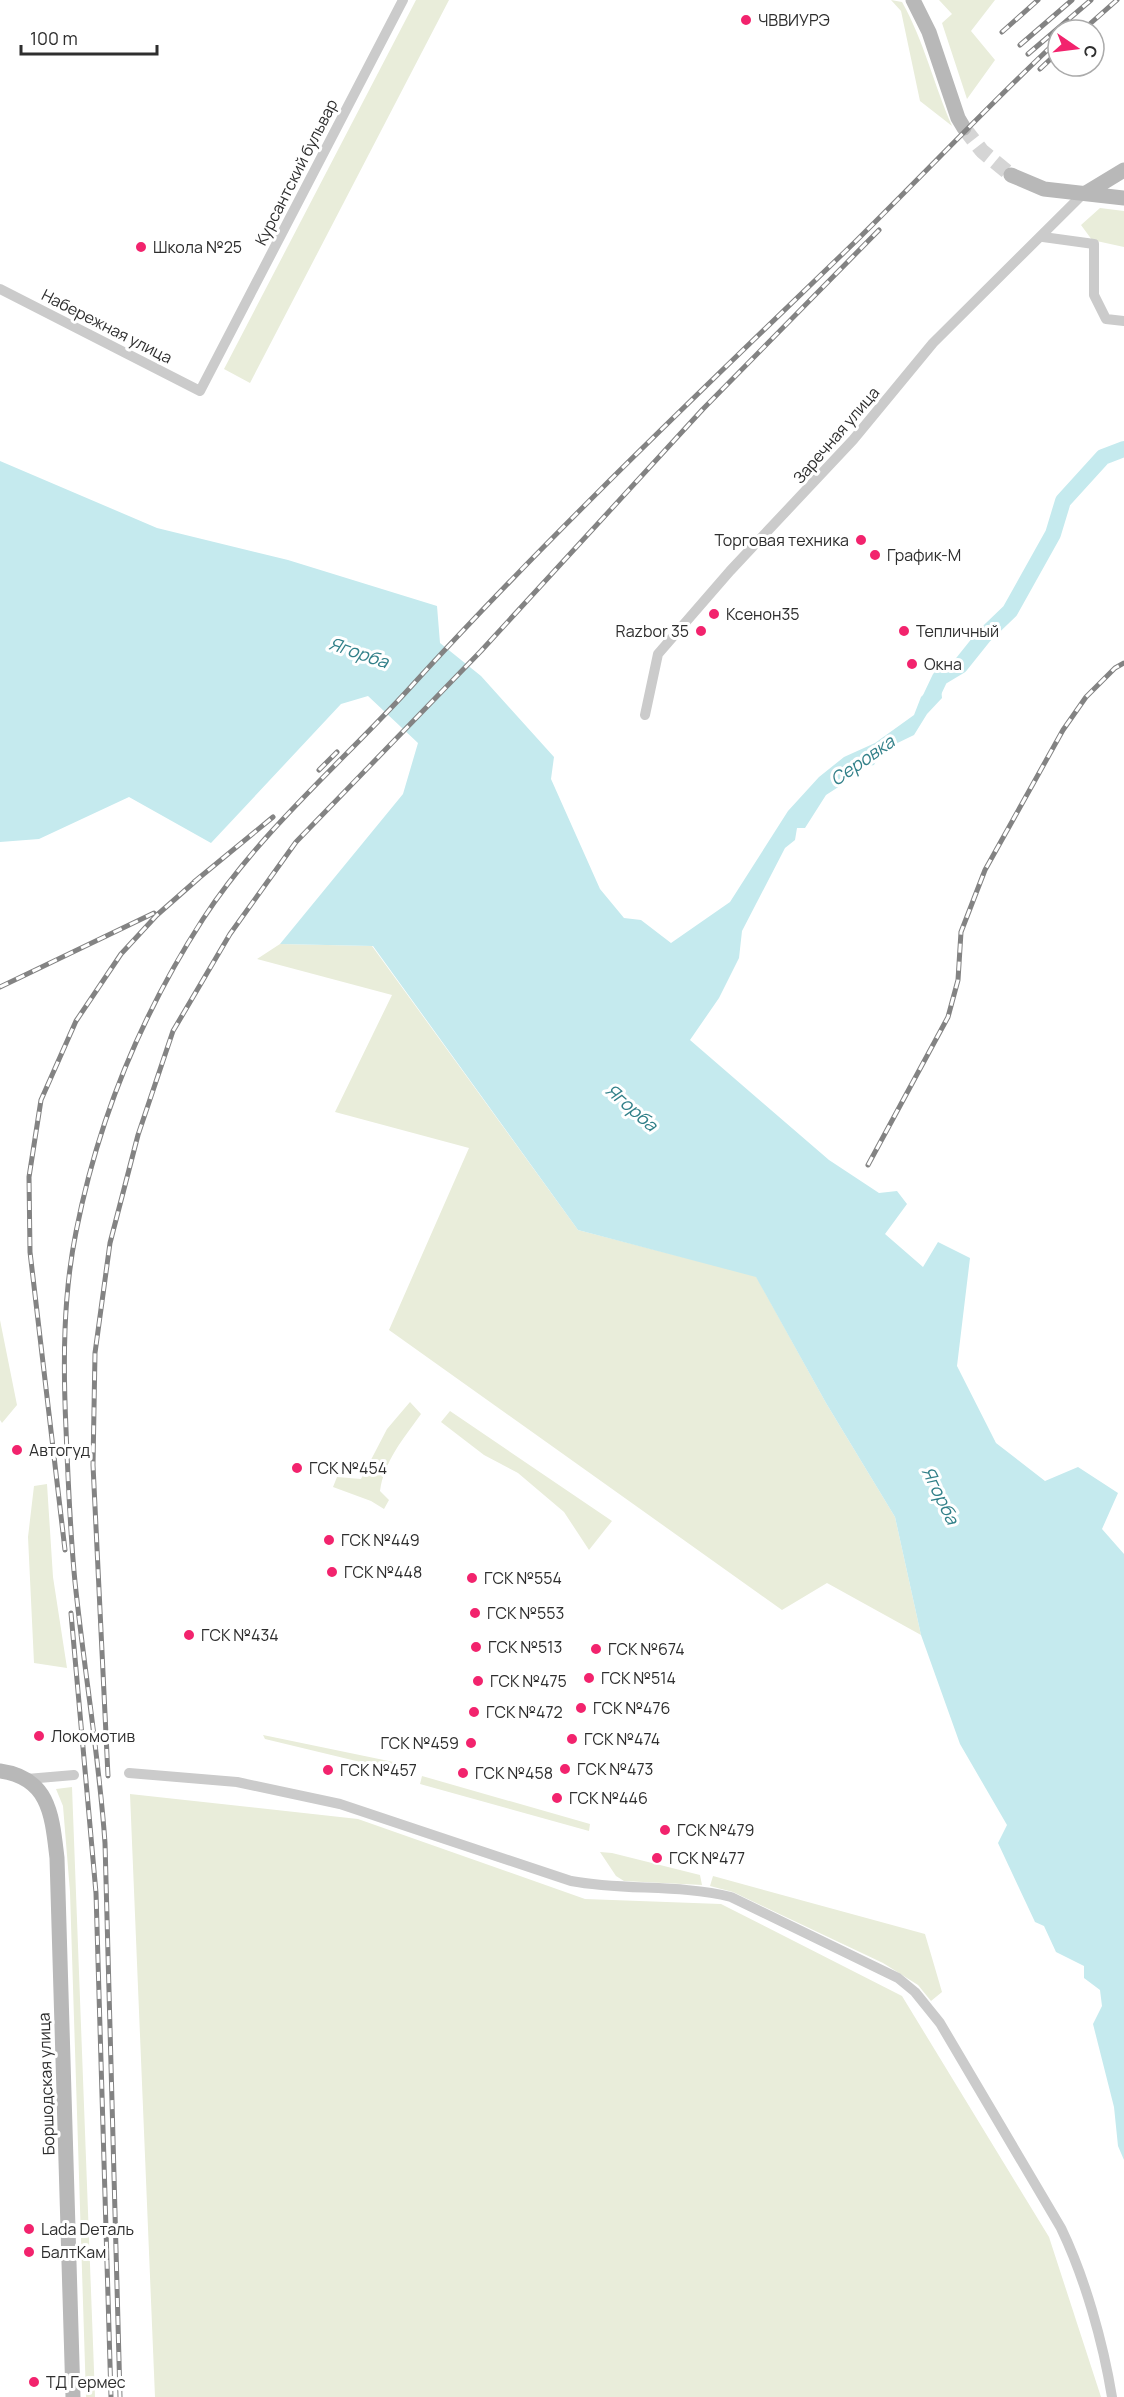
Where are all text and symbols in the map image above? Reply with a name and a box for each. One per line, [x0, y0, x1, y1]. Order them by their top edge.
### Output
place label: ЧВВИУРЭ [758, 9, 830, 31]
marker: ЧВВИУРЭ [739, 13, 753, 27]
scale bar [21, 18, 158, 56]
north arrow [1046, 18, 1106, 78]
text: 100 m [30, 26, 78, 50]
text: С [1078, 43, 1103, 60]
street label: Курсантский бульвар [250, 95, 342, 249]
place label: Школа №25 [153, 236, 242, 258]
marker: Школа №25 [134, 240, 148, 254]
street label: Набережная улица [38, 284, 176, 368]
street label: Заречная улица [788, 382, 884, 488]
place label: Торговая техника [715, 529, 849, 551]
marker: Торговая техника [854, 533, 868, 547]
place label: График-М [887, 544, 961, 566]
marker: График-М [868, 548, 882, 562]
place label: Ксенон35 [726, 603, 800, 625]
marker: Ксенон35 [707, 607, 721, 621]
place label: Razbor 35 [616, 620, 689, 642]
place label: Тепличный [916, 620, 999, 642]
marker: Razbor 35 [694, 624, 708, 638]
marker: Тепличный [897, 624, 911, 638]
water label: Ягорба [326, 631, 393, 674]
place label: Окна [924, 653, 962, 675]
marker: Окна [905, 657, 919, 671]
water label: Серовка [825, 729, 900, 791]
water label: Ягорба [601, 1078, 664, 1137]
place label: Автогуд [29, 1439, 91, 1461]
marker: Автогуд [10, 1443, 24, 1457]
place label: ГСК №454 [309, 1457, 387, 1479]
marker: ГСК №454 [290, 1461, 304, 1475]
water label: Ягорба [917, 1462, 966, 1529]
place label: ГСК №449 [341, 1529, 420, 1551]
marker: ГСК №449 [322, 1533, 336, 1547]
place label: ГСК №448 [344, 1561, 422, 1583]
marker: ГСК №448 [325, 1565, 339, 1579]
place label: ГСК №554 [484, 1567, 562, 1589]
marker: ГСК №554 [465, 1571, 479, 1585]
place label: ГСК №553 [487, 1602, 564, 1624]
marker: ГСК №553 [468, 1606, 482, 1620]
place label: ГСК №434 [201, 1624, 279, 1646]
marker: ГСК №434 [182, 1628, 196, 1642]
place label: ГСК №513 [488, 1636, 562, 1658]
place label: ГСК №674 [608, 1638, 685, 1660]
marker: ГСК №513 [469, 1640, 483, 1654]
marker: ГСК №674 [589, 1642, 603, 1656]
place label: ГСК №514 [601, 1667, 676, 1689]
place label: ГСК №475 [490, 1670, 567, 1692]
marker: ГСК №514 [582, 1671, 596, 1685]
marker: ГСК №475 [471, 1674, 485, 1688]
place label: ГСК №476 [593, 1697, 670, 1719]
place label: ГСК №472 [486, 1701, 563, 1723]
marker: ГСК №476 [574, 1701, 588, 1715]
marker: ГСК №472 [467, 1705, 481, 1719]
place label: Локомотив [51, 1725, 135, 1747]
place label: ГСК №474 [584, 1728, 660, 1750]
marker: Локомотив [32, 1729, 46, 1743]
place label: ГСК №459 [380, 1732, 459, 1754]
marker: ГСК №474 [565, 1732, 579, 1746]
marker: ГСК №459 [464, 1736, 478, 1750]
place label: ГСК №473 [577, 1758, 653, 1780]
place label: ГСК №457 [340, 1759, 417, 1781]
place label: ГСК №458 [475, 1762, 553, 1784]
marker: ГСК №473 [558, 1762, 572, 1776]
marker: ГСК №457 [321, 1763, 335, 1777]
marker: ГСК №458 [456, 1766, 470, 1780]
place label: ГСК №446 [569, 1787, 648, 1809]
marker: ГСК №446 [550, 1791, 564, 1805]
place label: ГСК №479 [677, 1819, 754, 1841]
marker: ГСК №479 [658, 1823, 672, 1837]
place label: ГСК №477 [669, 1847, 745, 1869]
marker: ГСК №477 [650, 1851, 664, 1865]
street label: Боршодская улица [33, 2012, 59, 2156]
place label: Lada Dеталь [41, 2218, 134, 2240]
marker: Lada Dеталь [22, 2222, 36, 2236]
place label: БалтКам [41, 2241, 106, 2263]
marker: БалтКам [22, 2245, 36, 2259]
place label: ТД Гермес [46, 2371, 126, 2393]
marker: ТД Гермес [27, 2375, 41, 2389]

